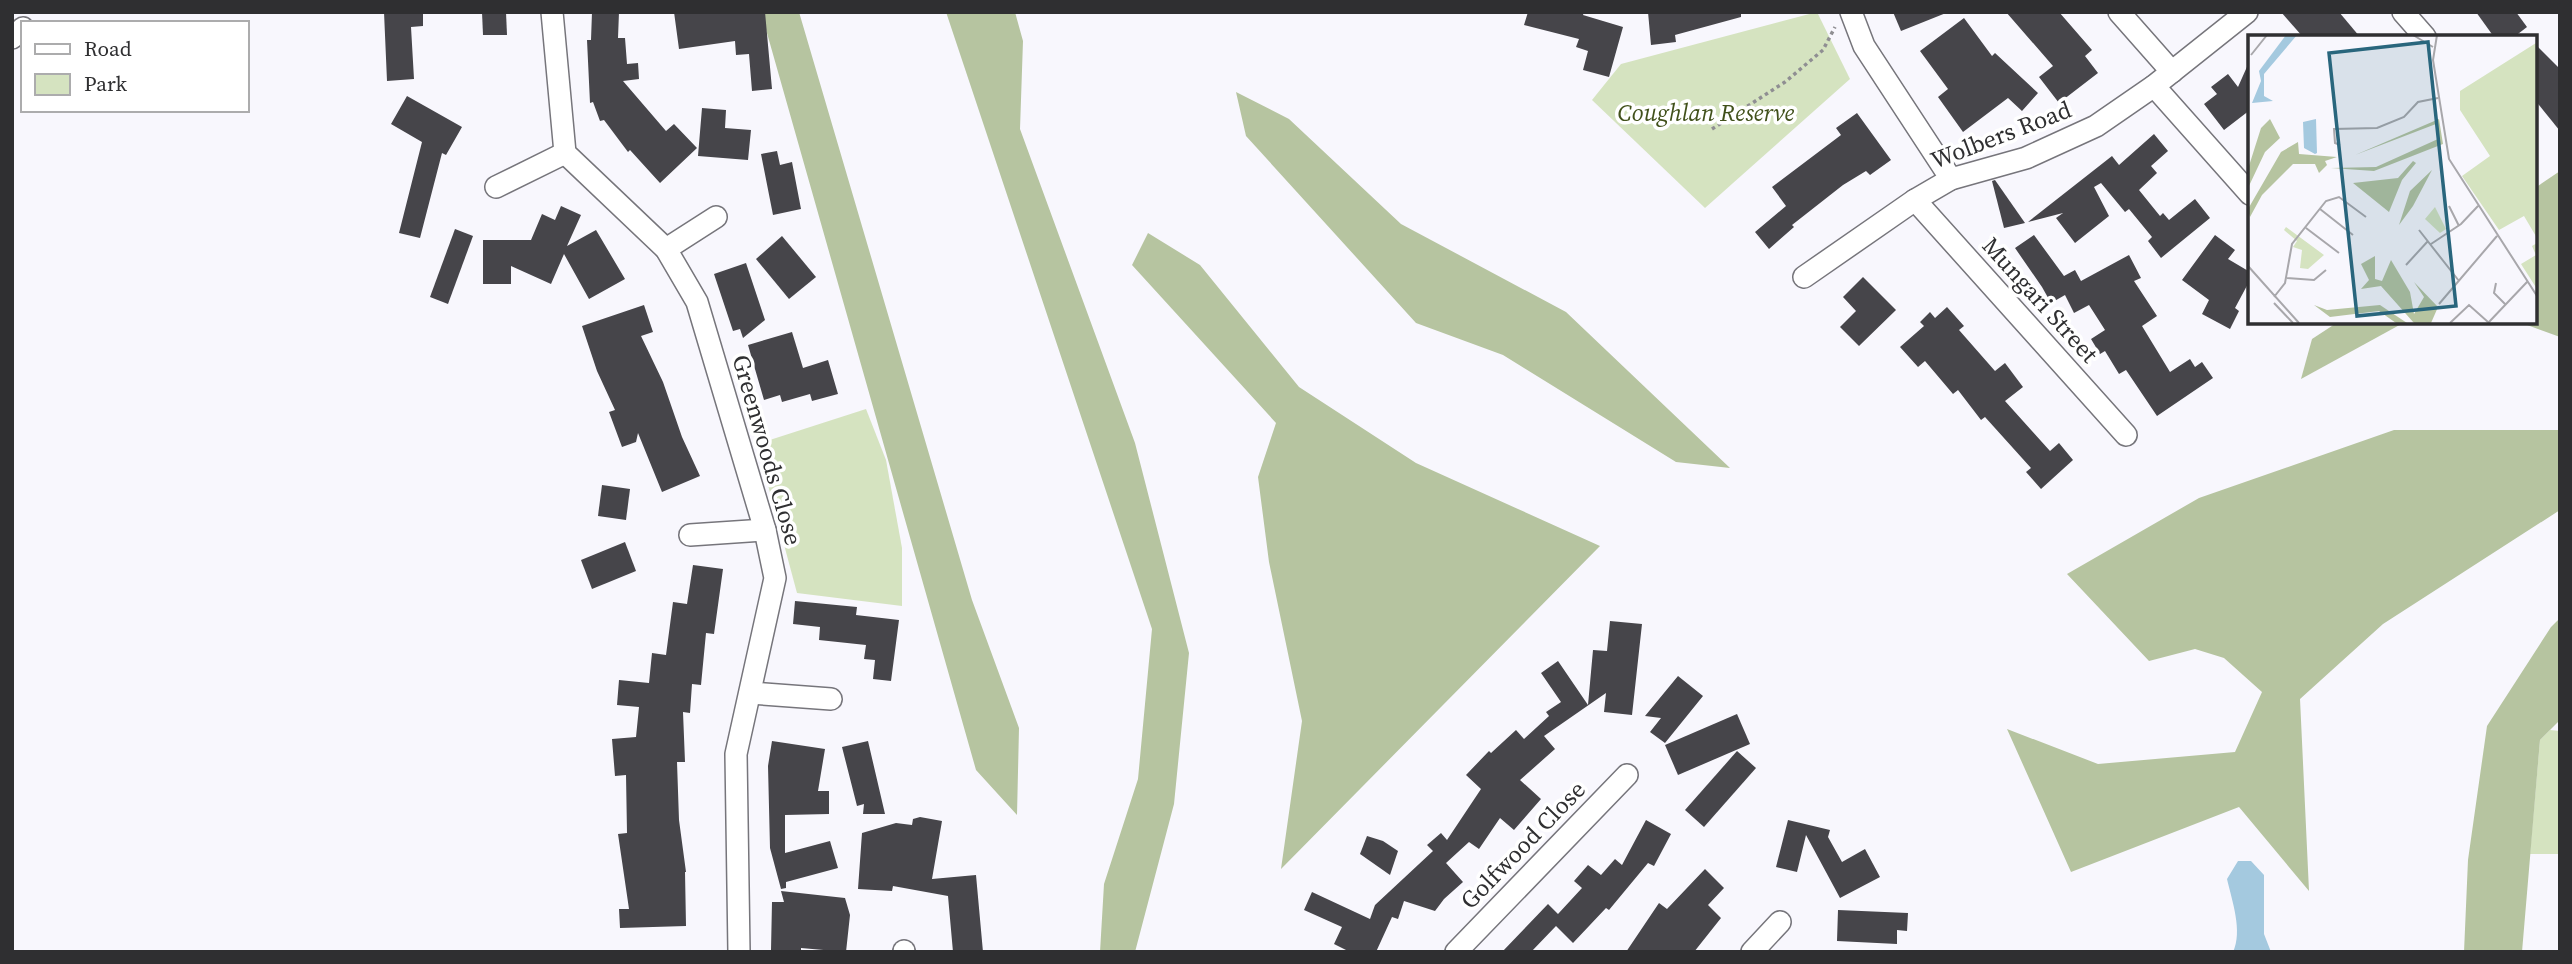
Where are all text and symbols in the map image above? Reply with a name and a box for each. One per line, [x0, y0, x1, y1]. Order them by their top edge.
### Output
legend [21, 21, 248, 112]
text: Road [84, 34, 132, 63]
inset map [2248, 35, 2537, 324]
text: Park [84, 69, 128, 98]
street label: Wolbers Road [1926, 92, 2076, 176]
park label: Coughlan Reserve [1618, 96, 1795, 129]
street label: Mungari Street [1975, 230, 2106, 370]
street label: Greenwoods Close [725, 351, 810, 549]
street label: Golfwood Close [1453, 773, 1592, 916]

